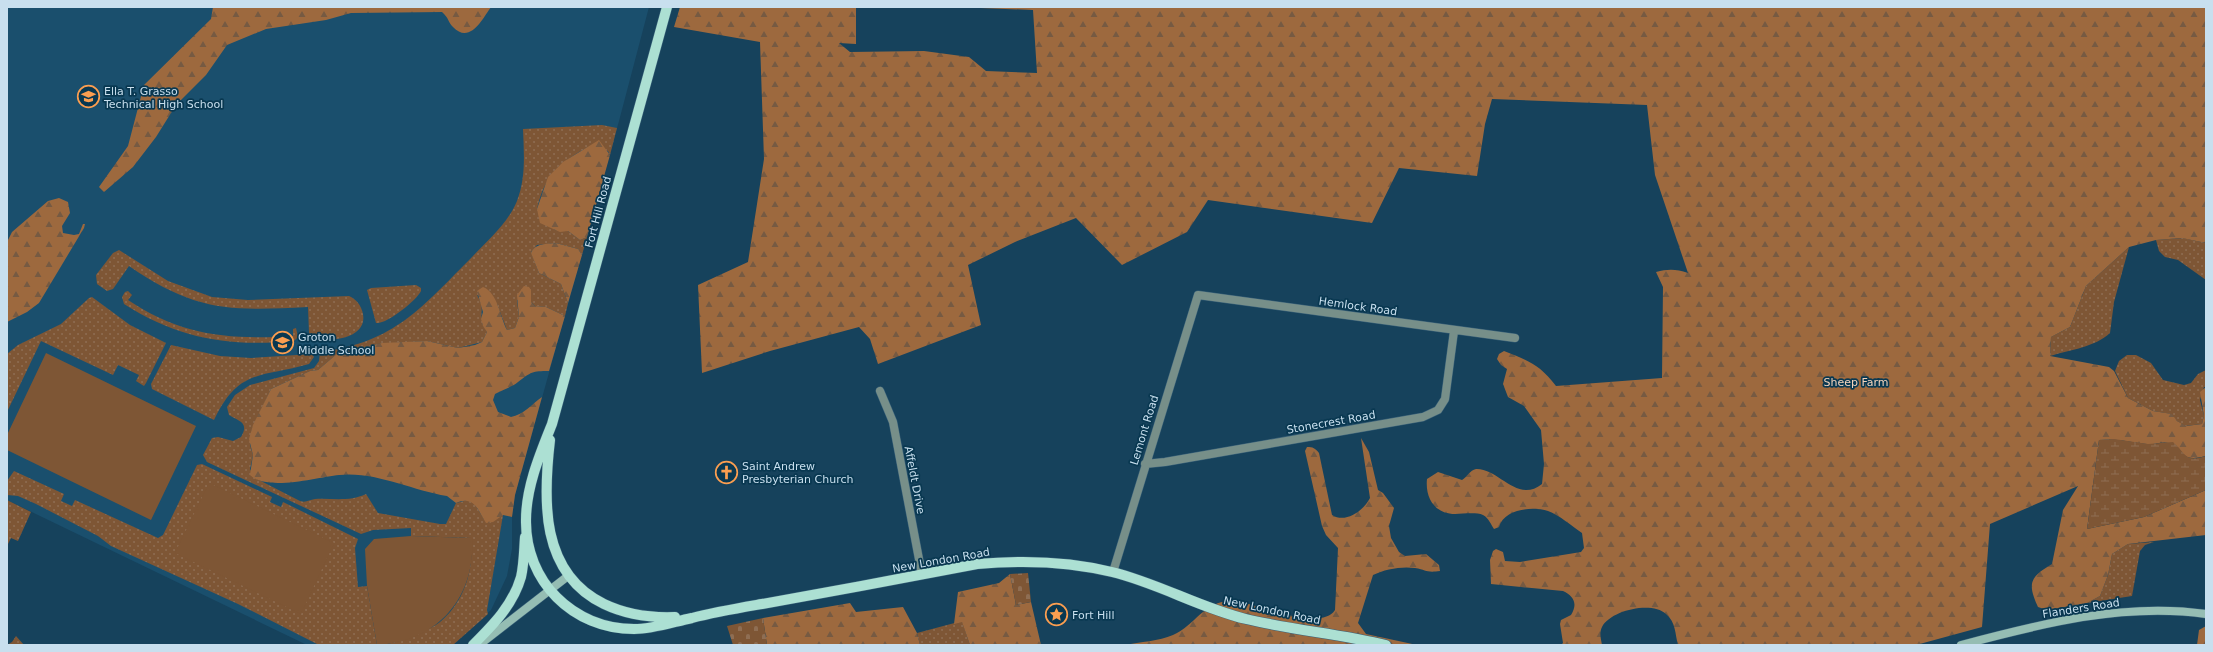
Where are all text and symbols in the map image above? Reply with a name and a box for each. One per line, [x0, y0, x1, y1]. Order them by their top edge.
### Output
school or university icon: Ella T. Grasso Technical High School [75, 84, 101, 110]
place label: Ella T. Grasso Technical High School [103, 85, 223, 111]
street label: Fort Hill Road [583, 175, 614, 249]
street label: Hemlock Road [1318, 295, 1398, 318]
school or university icon: Groton Middle School [269, 330, 295, 356]
place label: Groton Middle School [298, 331, 374, 357]
park label: Sheep Farm [1823, 376, 1889, 389]
street label: Lemont Road [1128, 394, 1161, 467]
street label: Stonecrest Road [1286, 408, 1377, 437]
street label: Affeldt Drive [902, 445, 928, 515]
church icon: Saint Andrew Presbyterian Church [714, 459, 740, 485]
place label: Saint Andrew Presbyterian Church [742, 460, 854, 486]
street label: New London Road [891, 546, 991, 575]
street label: New London Road [1222, 594, 1322, 627]
street label: Flanders Road [2041, 596, 2121, 621]
place icon: Fort Hill [1043, 602, 1069, 628]
place label: Fort Hill [1072, 609, 1114, 622]

